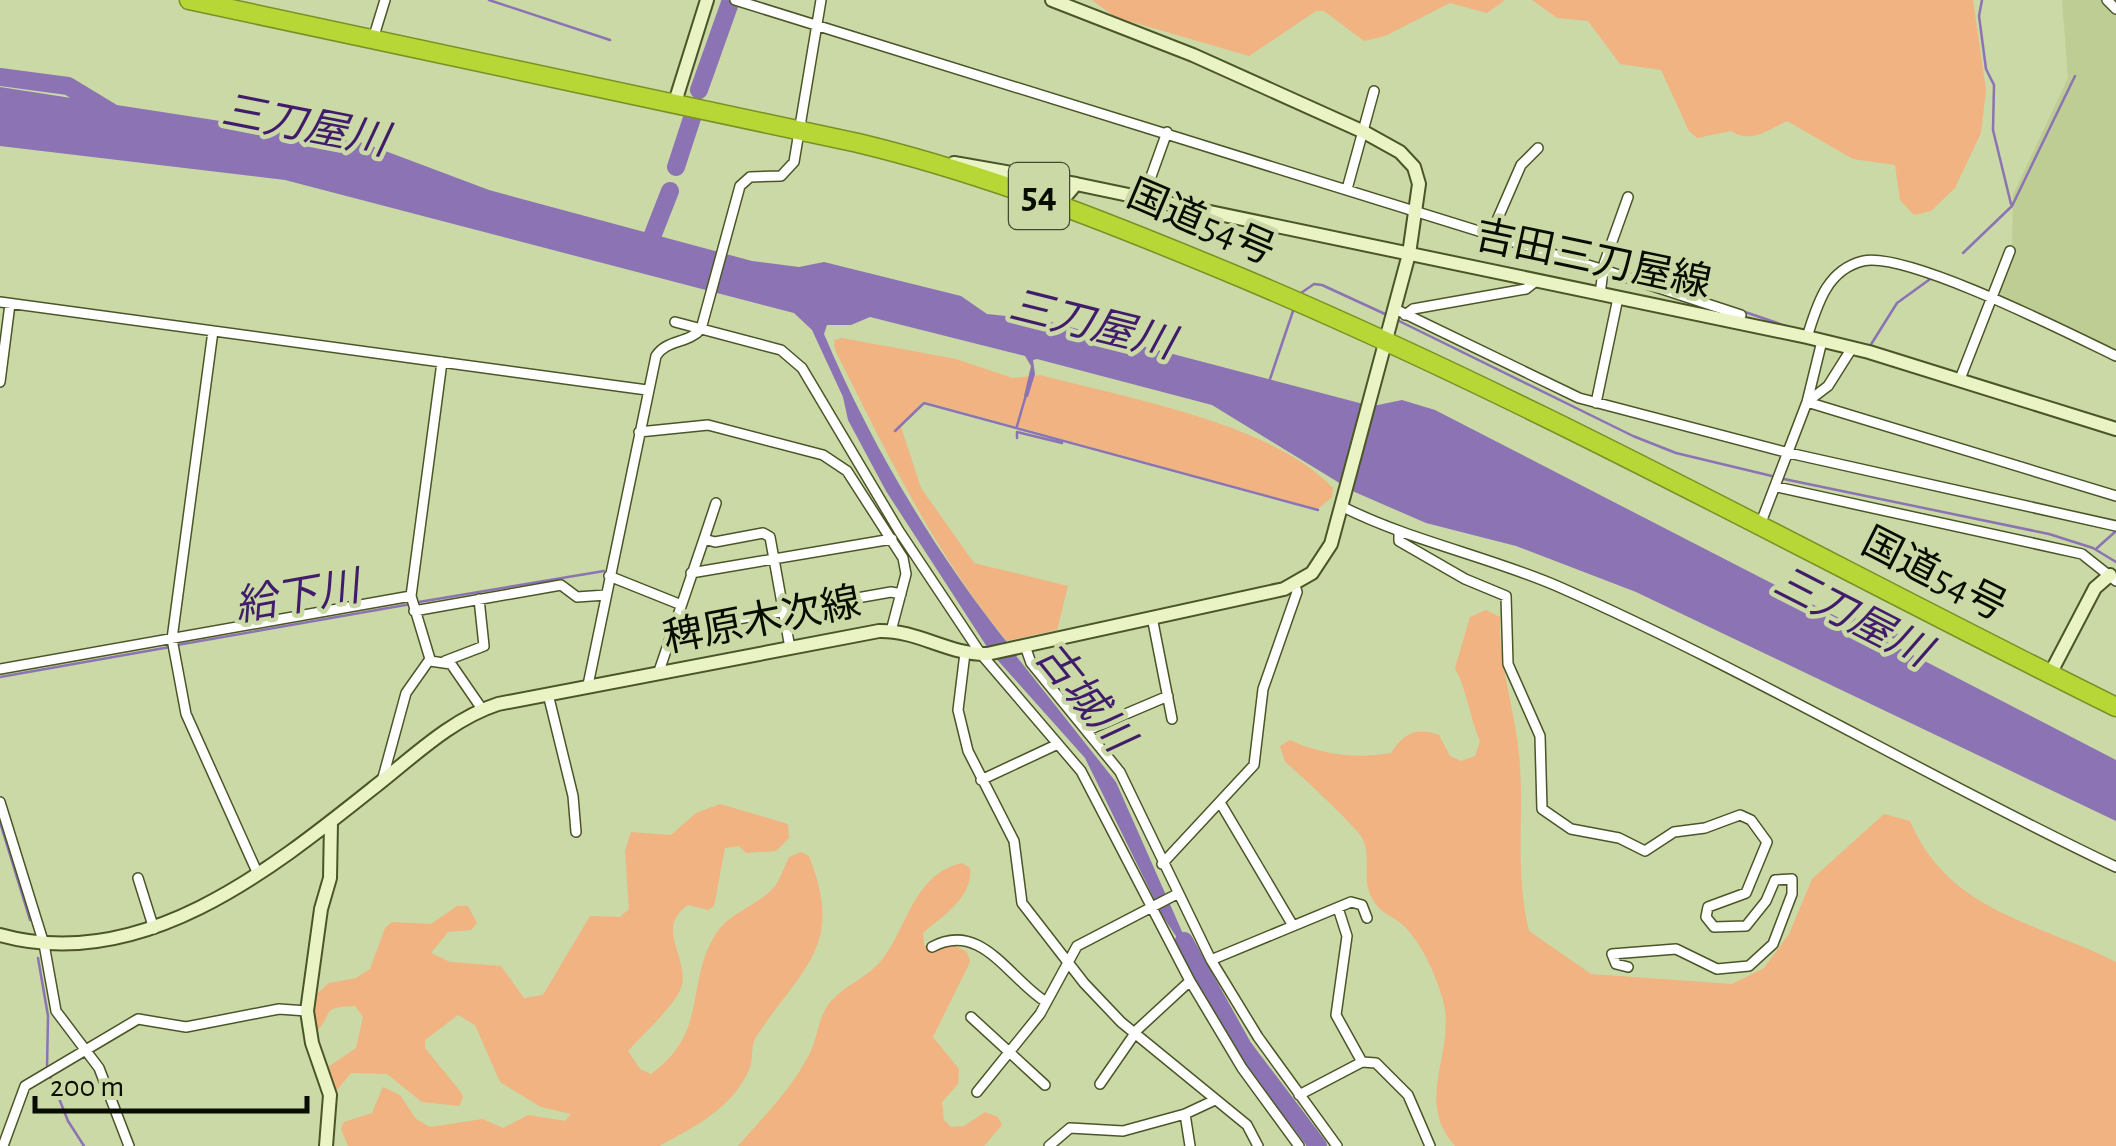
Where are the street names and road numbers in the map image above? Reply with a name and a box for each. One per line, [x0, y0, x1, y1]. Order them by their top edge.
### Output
road number: 54 [1009, 163, 1069, 229]
street label: 国道54号 [1121, 172, 1281, 272]
street label: 吉田三刀屋線 [1471, 214, 1715, 305]
street label: 国道54号 [1855, 520, 2013, 628]
street label: 稗原木次線 [660, 580, 864, 660]

